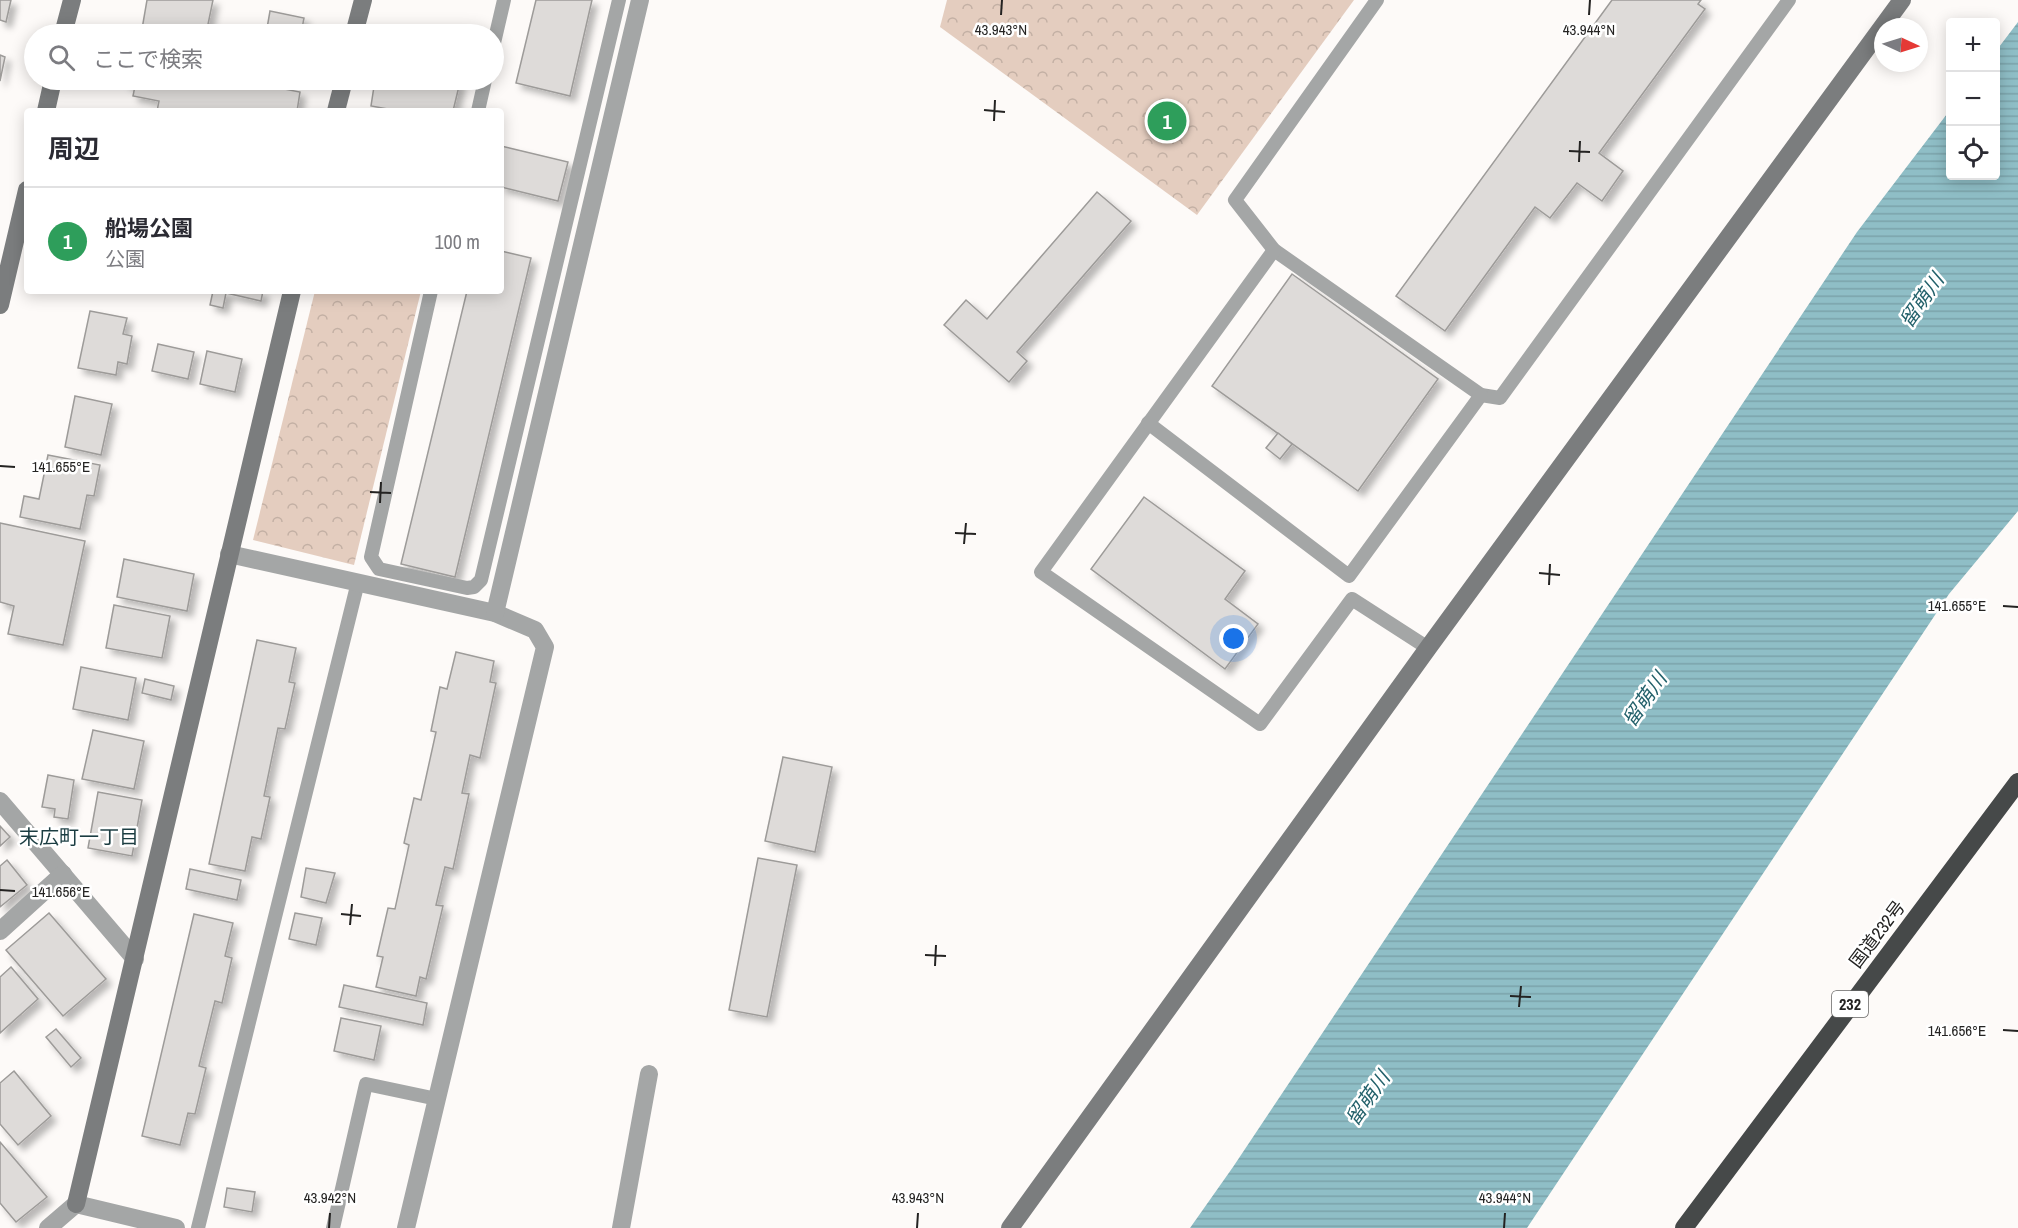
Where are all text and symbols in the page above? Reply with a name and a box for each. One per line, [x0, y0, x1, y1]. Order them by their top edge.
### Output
north arrow [1874, 18, 1928, 72]
map controls [1946, 18, 2000, 180]
button: + [1946, 18, 2000, 72]
text: 43.943°N [975, 19, 1027, 40]
text: 43.944°N [1563, 19, 1615, 40]
search box [24, 24, 504, 90]
icon: search [45, 41, 78, 74]
text: ここで検索 [93, 44, 203, 74]
button: − [1946, 72, 2000, 126]
pin: 1 [1148, 98, 1186, 144]
button: locate [1946, 126, 2000, 180]
text: 周辺 [48, 131, 100, 166]
text: 船場公園 [105, 213, 193, 243]
text: 1 [63, 228, 72, 255]
text: 100 m [434, 228, 480, 255]
text: 公園 [105, 245, 145, 272]
water label: 留萌川 [1893, 266, 1950, 332]
text: 141.655°E [32, 456, 90, 477]
text: 141.655°E [1928, 595, 1986, 616]
your location [1219, 624, 1248, 653]
water label: 留萌川 [1616, 665, 1673, 731]
district label: 末広町一丁目 [19, 823, 139, 850]
text: 141.656°E [32, 881, 90, 902]
street label: 国道232号 [1843, 895, 1911, 973]
road number: 232 [1832, 991, 1868, 1017]
text: 141.656°E [1928, 1020, 1986, 1041]
water label: 留萌川 [1339, 1064, 1396, 1130]
text: 43.942°N [304, 1187, 356, 1208]
text: 43.943°N [892, 1187, 944, 1208]
text: 43.944°N [1479, 1187, 1531, 1208]

